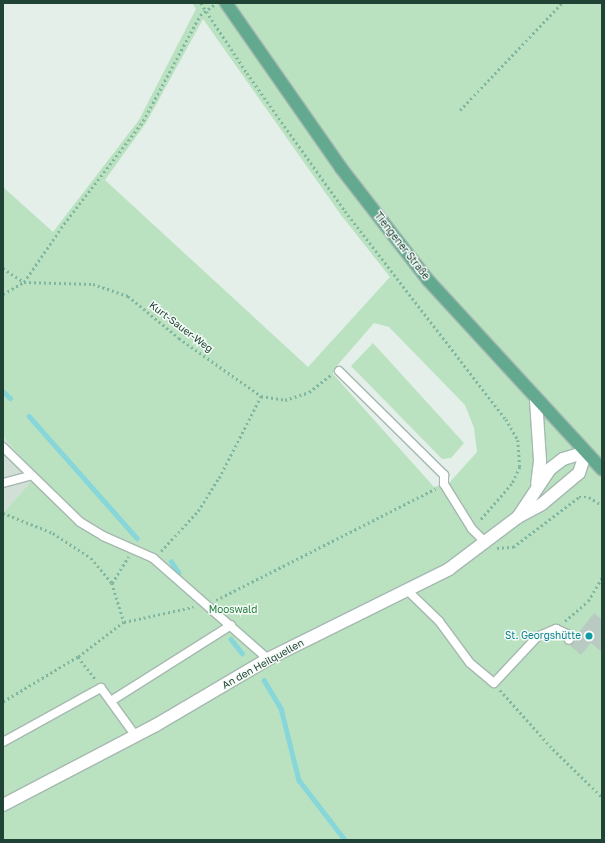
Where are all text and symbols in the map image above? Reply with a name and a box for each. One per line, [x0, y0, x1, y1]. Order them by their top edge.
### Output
street label: Tiengener Straße [372, 210, 432, 282]
street label: Kurt-Sauer-Weg [147, 299, 215, 355]
park label: Mooswald [209, 604, 257, 616]
place label: St. Georgshütte [505, 630, 581, 642]
marker: St. Georgshütte [584, 631, 594, 641]
street label: An den Heilquellen [220, 637, 306, 691]

